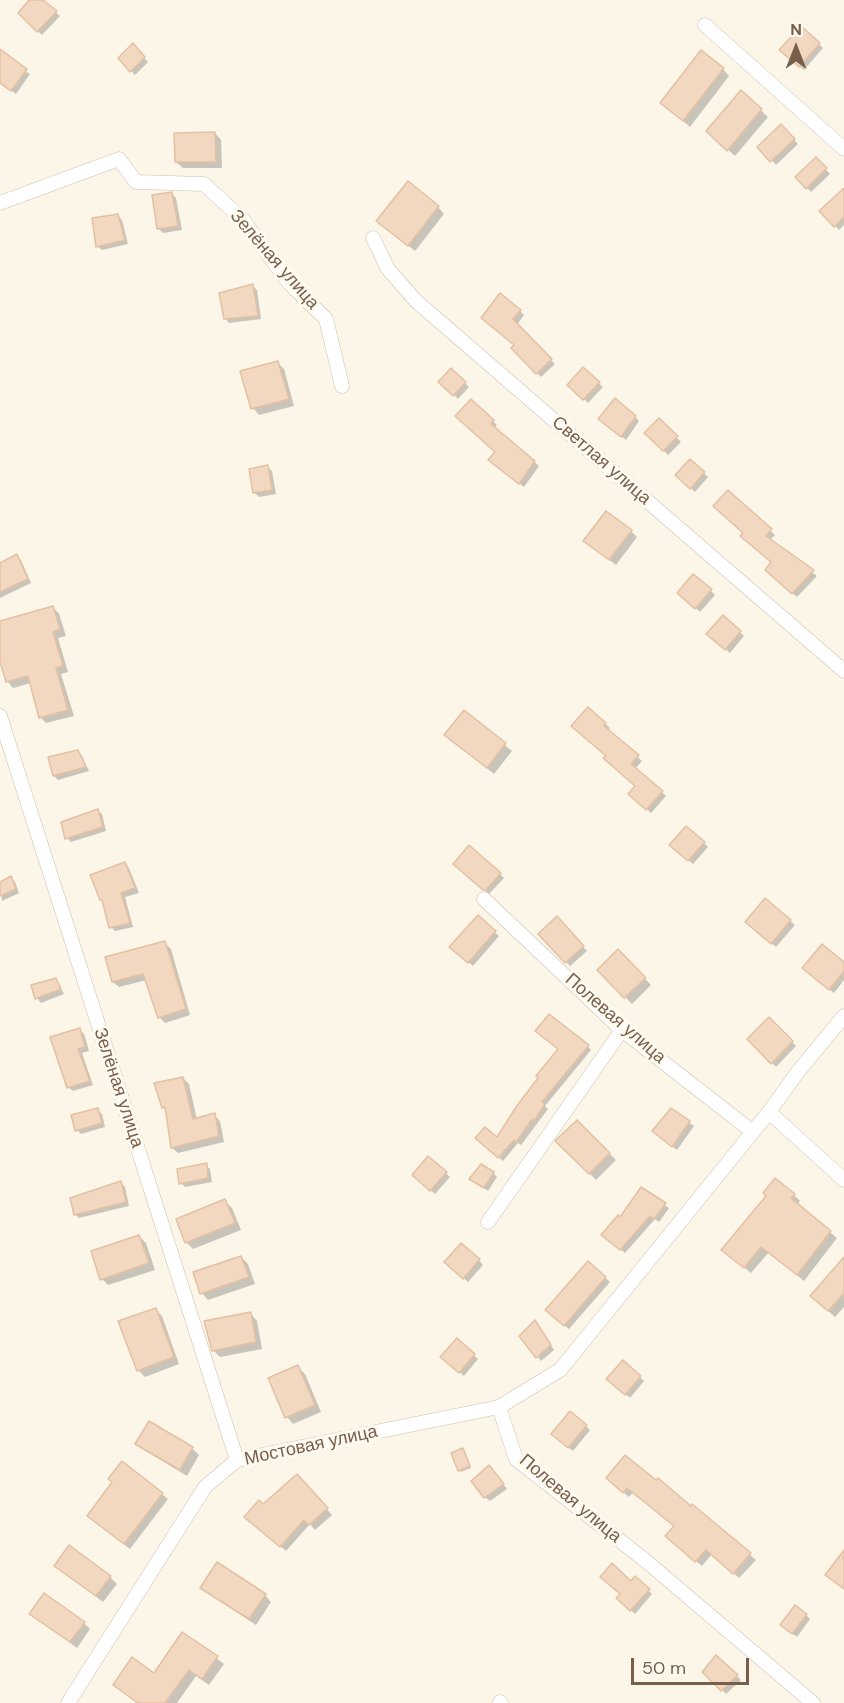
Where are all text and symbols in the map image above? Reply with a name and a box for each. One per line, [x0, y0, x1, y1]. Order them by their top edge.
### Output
north arrow [766, 18, 826, 78]
text: N [790, 19, 802, 40]
street label: Зелёная улица [225, 206, 323, 314]
street label: Светлая улица [547, 412, 655, 510]
street label: Полевая улица [560, 969, 670, 1069]
street label: Зелёная улица [88, 1025, 148, 1151]
street label: Мостовая улица [242, 1421, 380, 1471]
street label: Полевая улица [515, 1450, 625, 1548]
scale bar [634, 1646, 752, 1684]
text: 50 m [642, 1656, 686, 1680]

